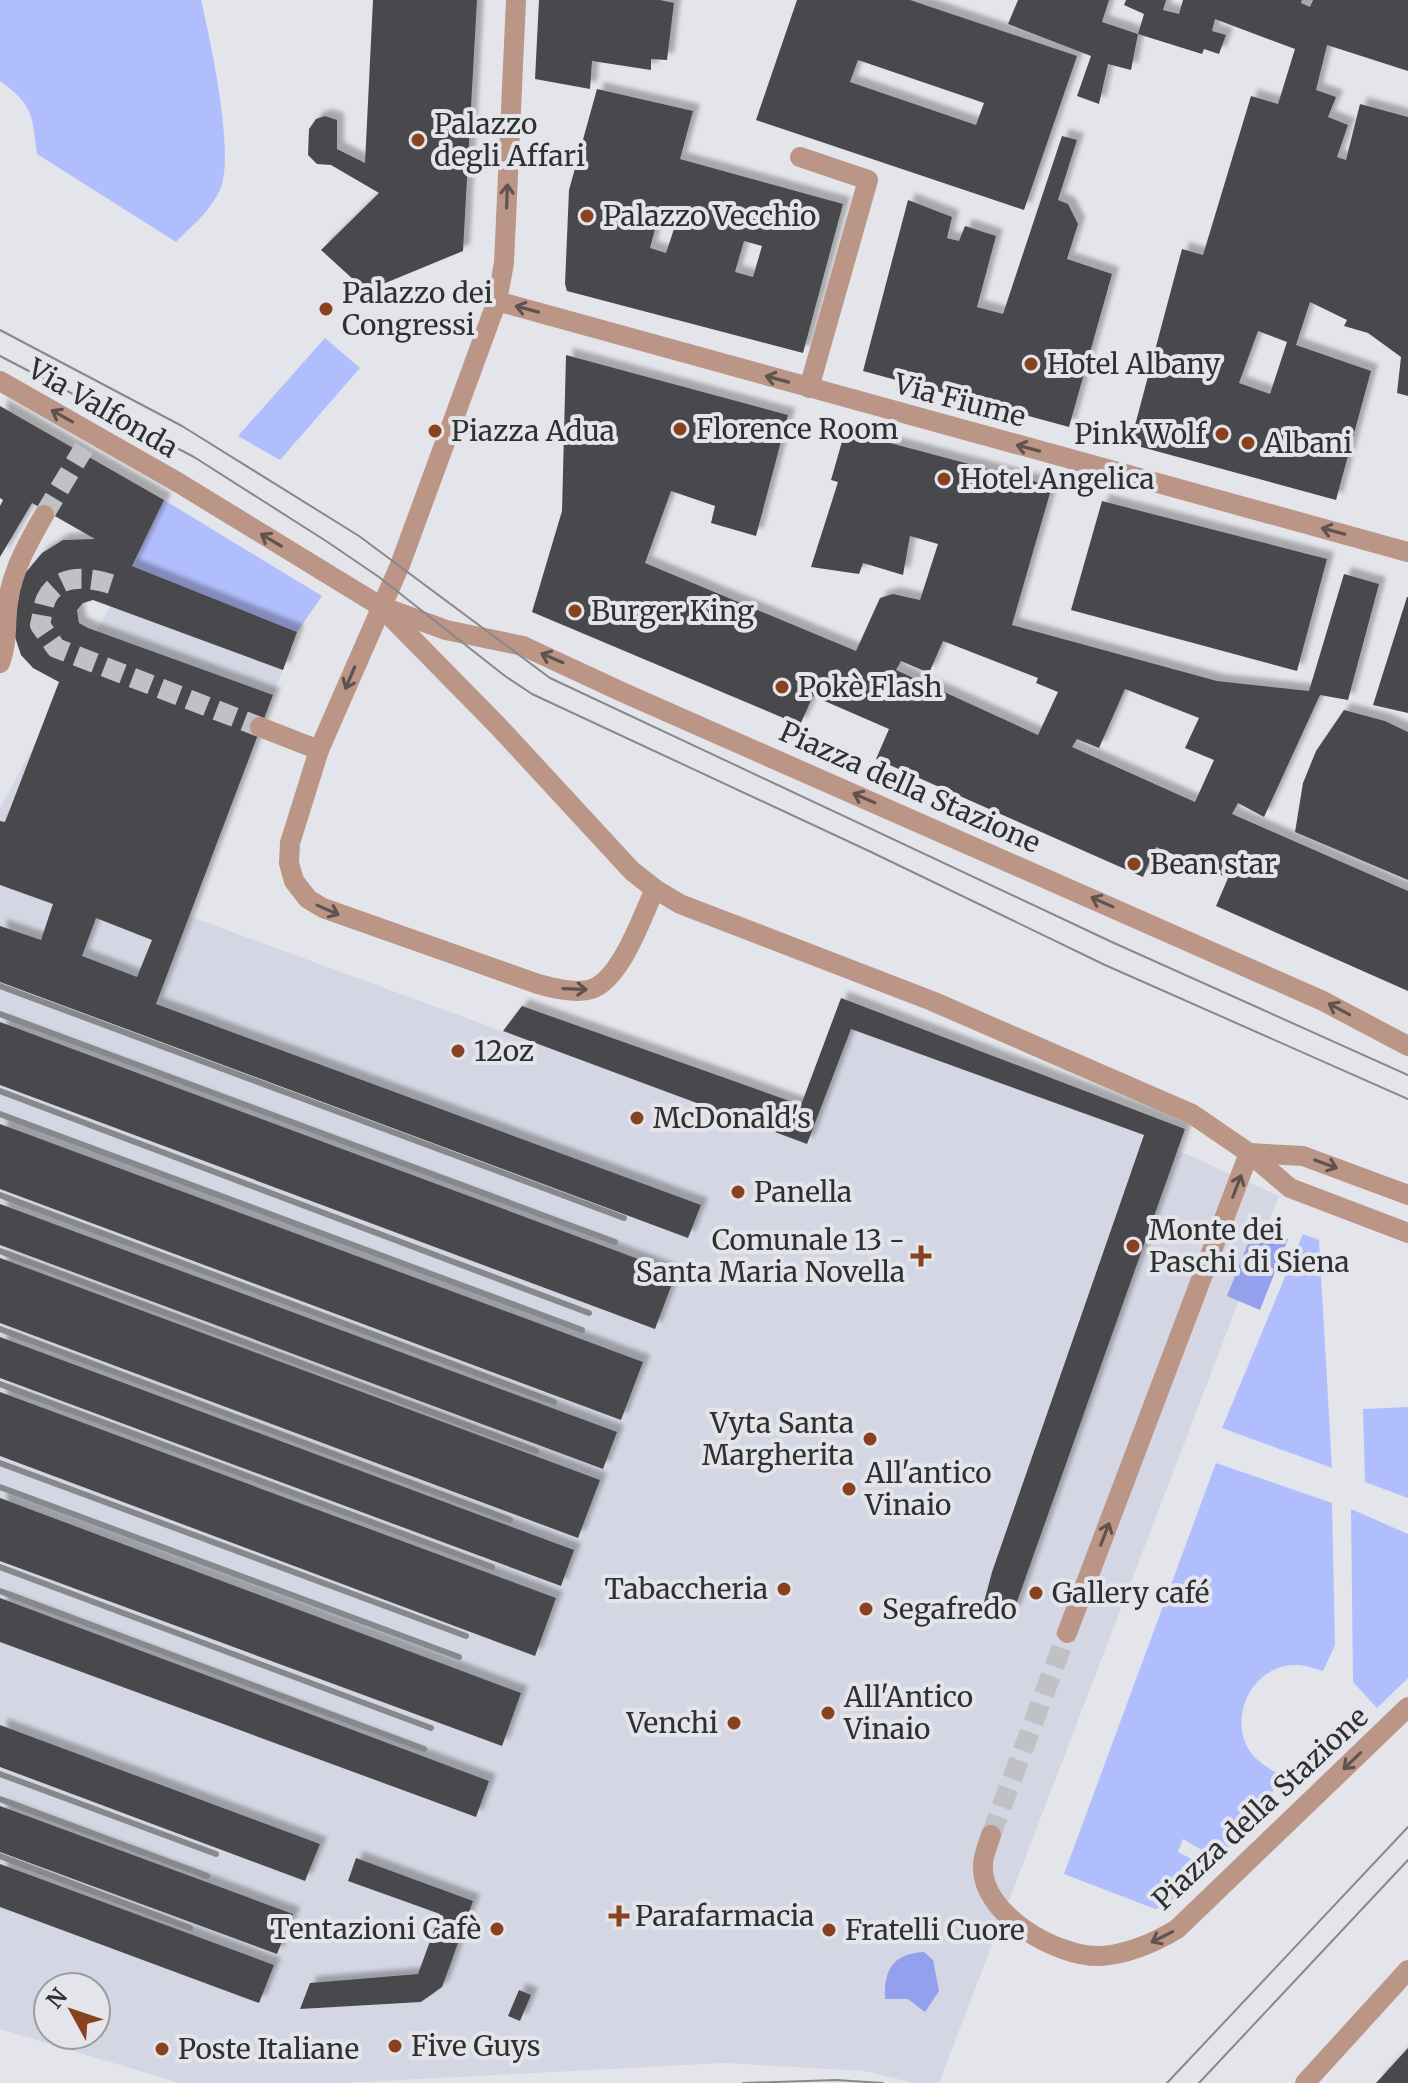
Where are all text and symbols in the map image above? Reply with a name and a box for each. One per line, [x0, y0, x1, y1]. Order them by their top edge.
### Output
place label: Palazzo degli Affari [434, 106, 585, 174]
marker: Palazzo degli Affari [409, 131, 427, 149]
one-way arrow [500, 183, 515, 210]
place label: Palazzo Vecchio [603, 198, 816, 234]
marker: Palazzo Vecchio [578, 207, 596, 225]
place label: Palazzo dei Congressi [342, 275, 493, 343]
marker: Palazzo dei Congressi [317, 300, 335, 318]
one-way arrow [514, 301, 540, 316]
place label: Hotel Albany [1047, 346, 1221, 382]
street label: Via Valfonda [21, 350, 184, 465]
marker: Hotel Albany [1022, 355, 1040, 373]
street label: Via Fiume [889, 365, 1030, 435]
one-way arrow [765, 371, 791, 386]
one-way arrow [51, 408, 75, 423]
place label: Florence Room [696, 411, 899, 447]
place label: Piazza Adua [451, 413, 615, 449]
place label: Pink Wolf [1074, 416, 1207, 452]
marker: Florence Room [671, 420, 689, 438]
marker: Piazza Adua [426, 422, 444, 440]
marker: Pink Wolf [1213, 425, 1231, 443]
place label: Albani [1263, 425, 1352, 461]
marker: Albani [1239, 434, 1257, 452]
one-way arrow [1016, 439, 1042, 454]
place label: Hotel Angelica [960, 461, 1155, 497]
marker: Hotel Angelica [935, 470, 953, 488]
one-way arrow [1320, 523, 1346, 538]
one-way arrow [260, 531, 283, 547]
place label: Burger King [591, 593, 754, 629]
marker: Burger King [566, 602, 584, 620]
one-way arrow [540, 650, 564, 665]
one-way arrow [341, 665, 356, 690]
place label: Pokè Flash [798, 669, 943, 705]
marker: Pokè Flash [773, 678, 791, 696]
street label: Piazza della Stazione [774, 713, 1046, 861]
one-way arrow [852, 789, 877, 804]
place label: Bean star [1150, 846, 1277, 882]
marker: Bean star [1125, 855, 1143, 873]
one-way arrow [1091, 894, 1115, 909]
one-way arrow [315, 903, 340, 918]
one-way arrow [561, 982, 587, 997]
one-way arrow [1328, 1001, 1352, 1017]
place label: 12oz [474, 1033, 534, 1069]
marker: 12oz [449, 1042, 467, 1060]
place label: McDonald's [653, 1100, 811, 1136]
marker: McDonald's [628, 1109, 646, 1127]
one-way arrow [1313, 1157, 1338, 1172]
place label: Panella [754, 1174, 852, 1210]
one-way arrow [1231, 1174, 1245, 1199]
marker: Panella [729, 1183, 747, 1201]
place label: Monte dei Paschi di Siena [1149, 1212, 1350, 1280]
place label: Comunale 13 - Santa Maria Novella [636, 1222, 905, 1290]
marker: Monte dei Paschi di Siena [1124, 1237, 1142, 1255]
marker: Comunale 13 - Santa Maria Novella [912, 1247, 930, 1265]
place label: Vyta Santa Margherita [702, 1405, 854, 1473]
marker: Vyta Santa Margherita [861, 1430, 879, 1448]
place label: All'antico Vinaio [864, 1455, 992, 1523]
marker: All'antico Vinaio [840, 1480, 858, 1498]
one-way arrow [1099, 1522, 1113, 1547]
place label: Tabaccheria [605, 1571, 768, 1607]
place label: Gallery café [1052, 1575, 1209, 1611]
marker: Tabaccheria [775, 1580, 793, 1598]
marker: Gallery café [1027, 1584, 1045, 1602]
place label: Segafredo [882, 1591, 1017, 1627]
marker: Segafredo [857, 1600, 875, 1618]
place label: All'Antico Vinaio [843, 1679, 973, 1747]
street label: Piazza della Stazione [1145, 1699, 1375, 1917]
marker: All'Antico Vinaio [819, 1704, 837, 1722]
place label: Venchi [626, 1705, 718, 1741]
marker: Venchi [725, 1714, 743, 1732]
one-way arrow [1342, 1751, 1362, 1770]
place label: Parafarmacia [635, 1898, 814, 1934]
marker: Parafarmacia [610, 1907, 628, 1925]
place label: Tentazioni Cafè [270, 1911, 481, 1947]
place label: Fratelli Cuore [845, 1912, 1025, 1948]
marker: Tentazioni Cafè [488, 1920, 506, 1938]
marker: Fratelli Cuore [820, 1921, 838, 1939]
one-way arrow [1150, 1930, 1174, 1945]
north arrow [32, 1971, 112, 2051]
text: N [40, 1982, 73, 2014]
place label: Five Guys [411, 2028, 541, 2064]
place label: Poste Italiane [178, 2031, 359, 2067]
marker: Five Guys [386, 2037, 404, 2055]
marker: Poste Italiane [153, 2040, 171, 2058]

